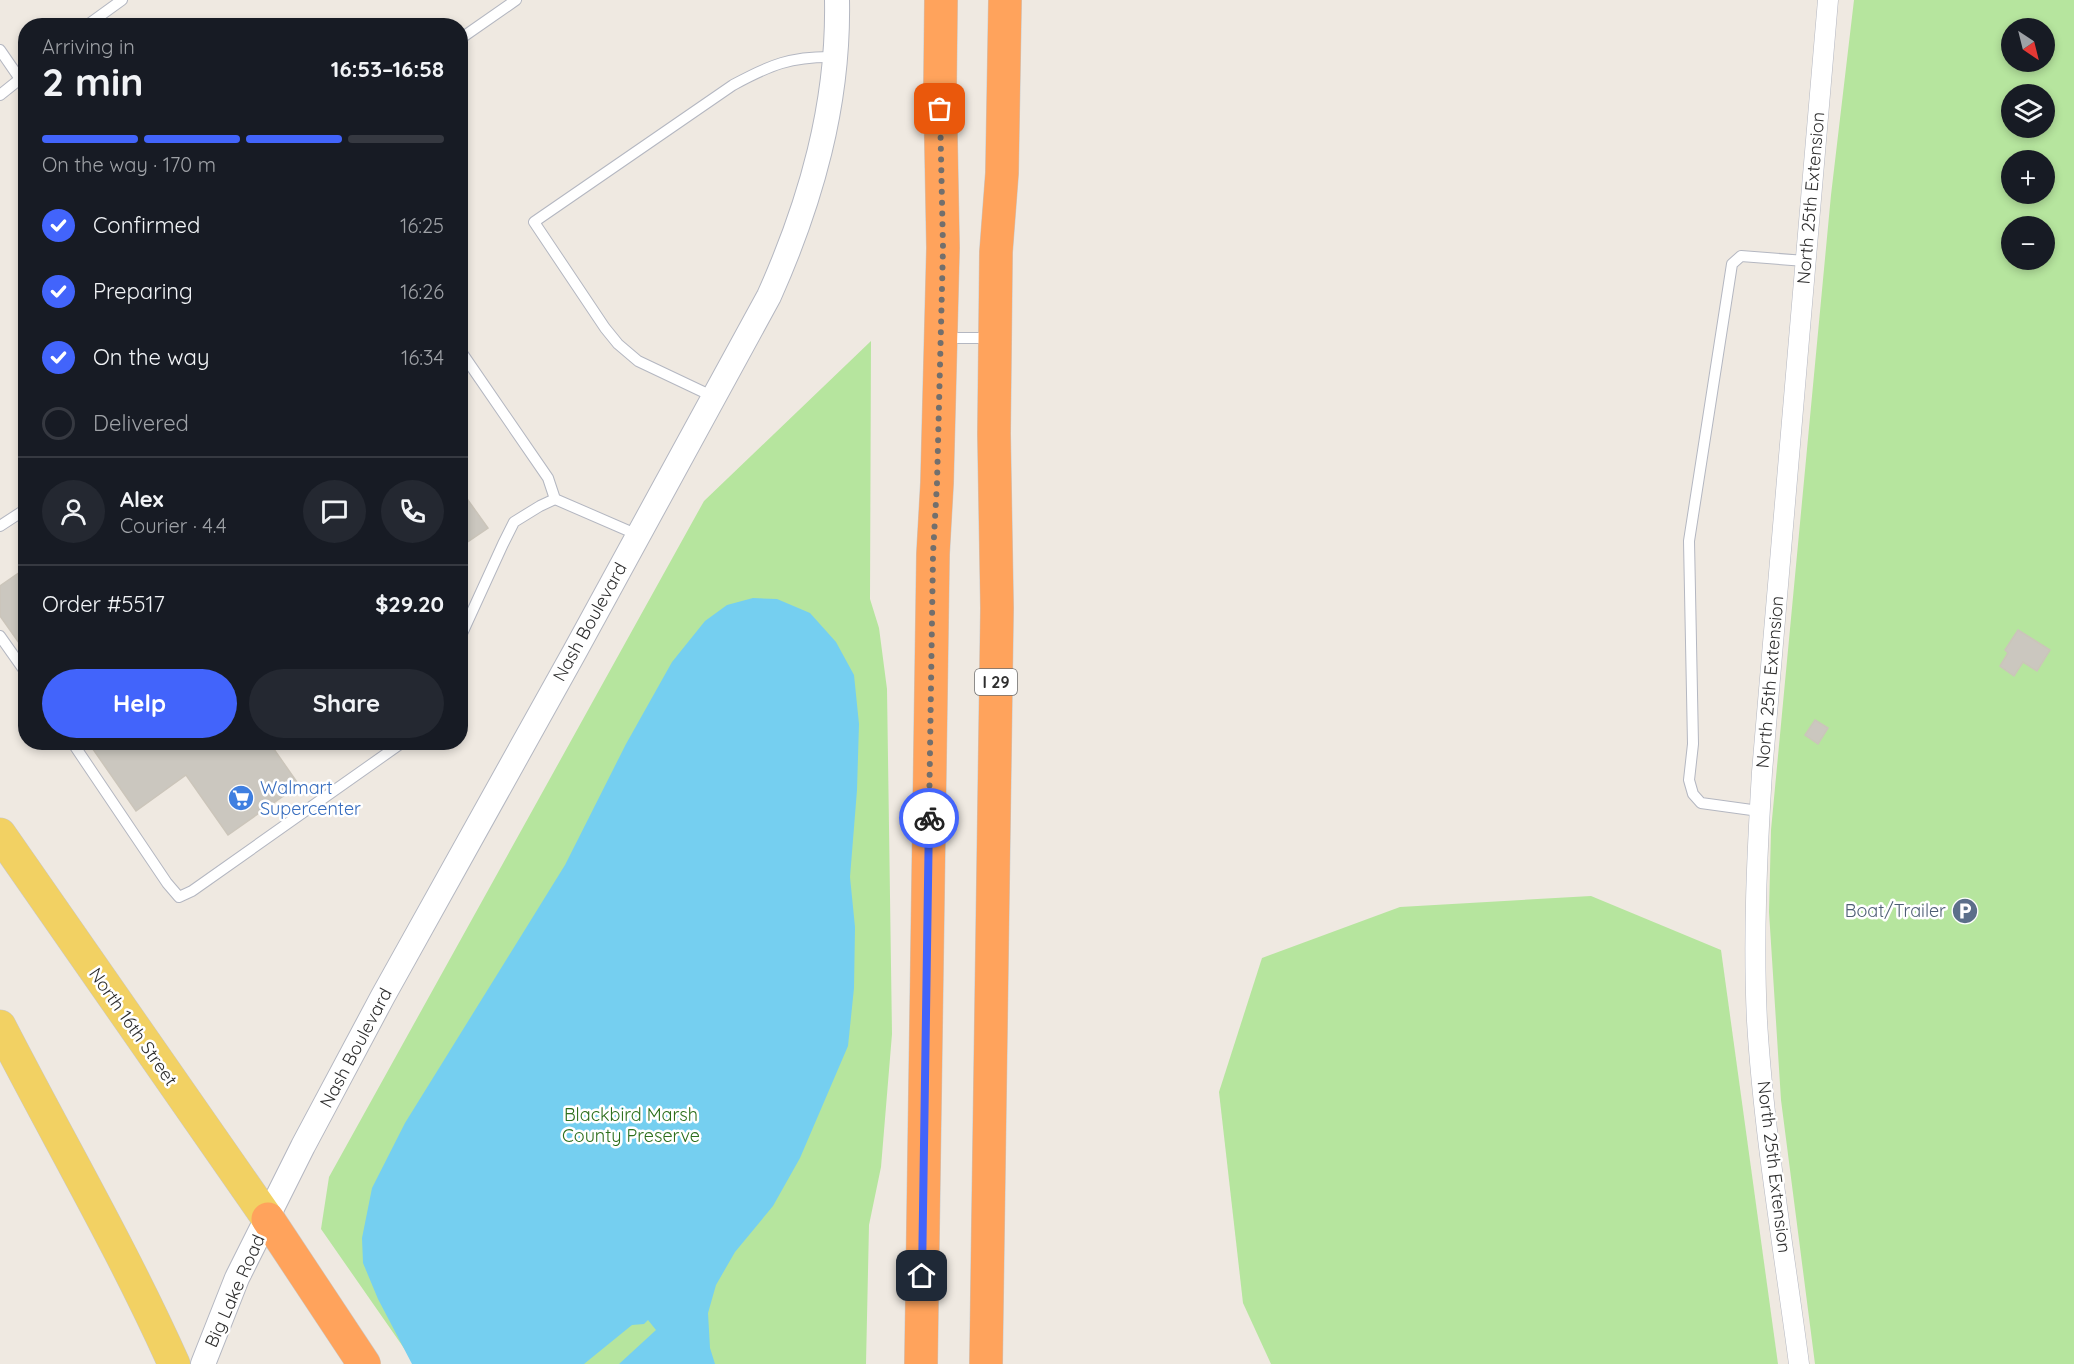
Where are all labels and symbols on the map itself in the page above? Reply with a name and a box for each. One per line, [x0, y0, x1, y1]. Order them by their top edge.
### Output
north arrow [2001, 18, 2055, 72]
pin [914, 83, 965, 134]
street label: North 25th Extension [1791, 111, 1830, 285]
street label: Nash Boulevard [547, 558, 632, 685]
street label: North 25th Extension [1750, 595, 1789, 769]
road number: I 29 [975, 669, 1017, 695]
place label: Walmart Supercenter [260, 776, 361, 820]
supermarket icon: Walmart Supercenter [226, 783, 256, 813]
courier [899, 788, 959, 848]
parking icon: Boat/Trailer [1950, 896, 1980, 926]
place label: Boat/Trailer [1845, 899, 1946, 922]
street label: North 16th Street [84, 963, 183, 1090]
street label: Nash Boulevard [314, 984, 397, 1112]
street label: North 25th Extension [1753, 1080, 1796, 1254]
park label: Blackbird Marsh County Preserve [562, 1103, 700, 1147]
street label: Big Lake Road [199, 1231, 270, 1351]
pin [896, 1250, 947, 1301]

